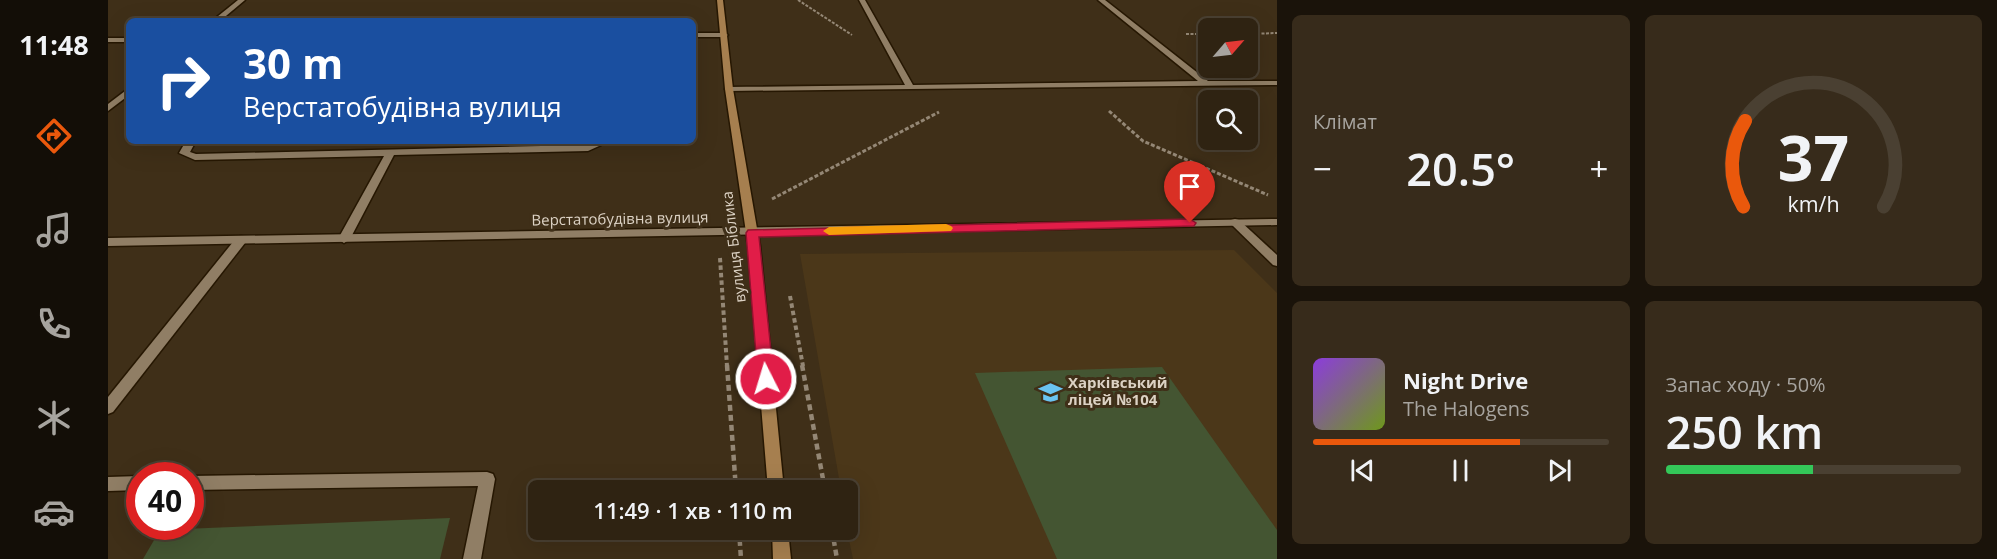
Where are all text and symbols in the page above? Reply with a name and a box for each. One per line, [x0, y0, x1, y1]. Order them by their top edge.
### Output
north arrow [1198, 18, 1258, 78]
map controls [1198, 18, 1258, 150]
text: 11:48 [19, 26, 89, 63]
text: 30 m [243, 34, 343, 91]
icon: right [144, 42, 222, 120]
text: Верстатобудівна вулиця [243, 88, 562, 125]
button: search [1198, 90, 1258, 150]
text: Клімат [1313, 108, 1377, 135]
text: 37 [1778, 114, 1849, 199]
icon: directions [33, 115, 75, 157]
text: 20.5° [1406, 138, 1515, 199]
text: − [1313, 146, 1332, 191]
text: + [1590, 146, 1608, 191]
pin [1164, 161, 1215, 223]
icon: arrive [1173, 170, 1206, 203]
street label: вулиця Біблика [716, 190, 750, 304]
text: km/h [1787, 190, 1839, 219]
street label: Верстатобудівна вулиця [531, 206, 709, 230]
icon: music [33, 209, 75, 251]
icon: phone [33, 303, 75, 345]
position arrow [734, 347, 798, 411]
text: Night Drive [1403, 365, 1528, 395]
text: Запас ходу · 50% [1666, 371, 1826, 398]
place label: Харківський ліцей №104 [1068, 372, 1168, 409]
school or university icon: Харківський ліцей №104 [1037, 379, 1063, 405]
text: The Halogens [1403, 395, 1530, 422]
icon: climate [33, 397, 75, 439]
text: 250 km [1666, 401, 1823, 462]
icon: previous [1346, 454, 1379, 487]
icon: pause [1444, 454, 1477, 487]
icon: next [1543, 454, 1576, 487]
speed limit sign: 40 [126, 462, 204, 540]
icon: car [33, 491, 75, 533]
text: 11:49 · 1 хв · 110 m [593, 495, 793, 525]

